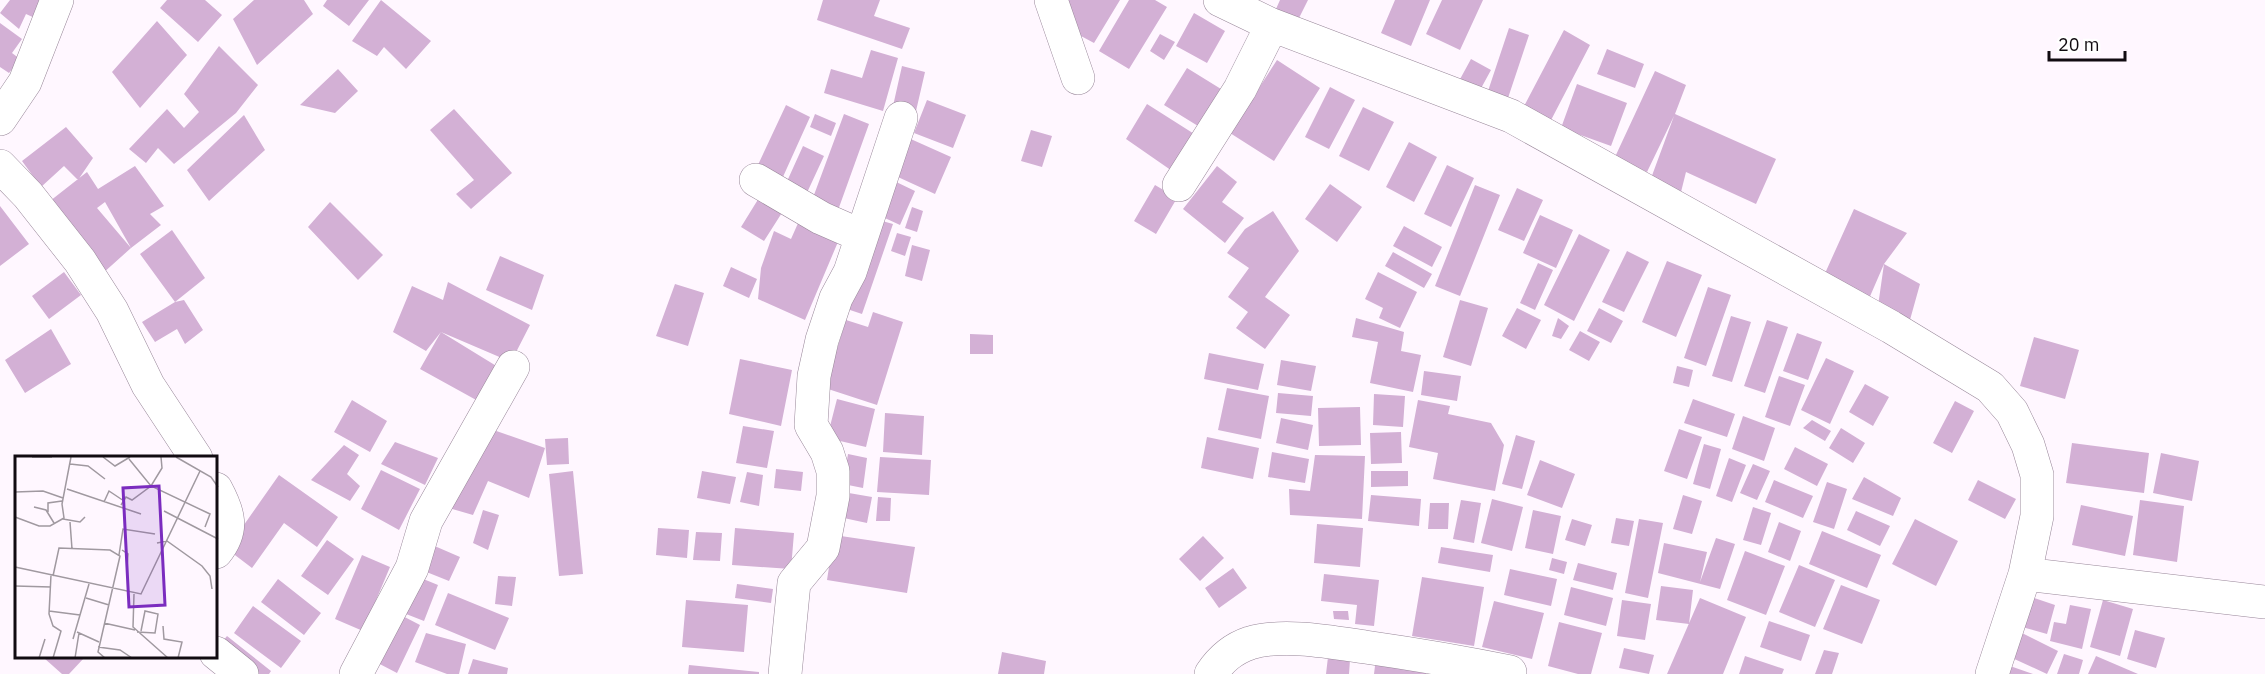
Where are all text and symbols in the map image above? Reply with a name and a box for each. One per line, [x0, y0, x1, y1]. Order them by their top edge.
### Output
scale bar [2049, 24, 2126, 62]
text: 20 m [2058, 33, 2100, 56]
inset map [15, 456, 218, 659]

